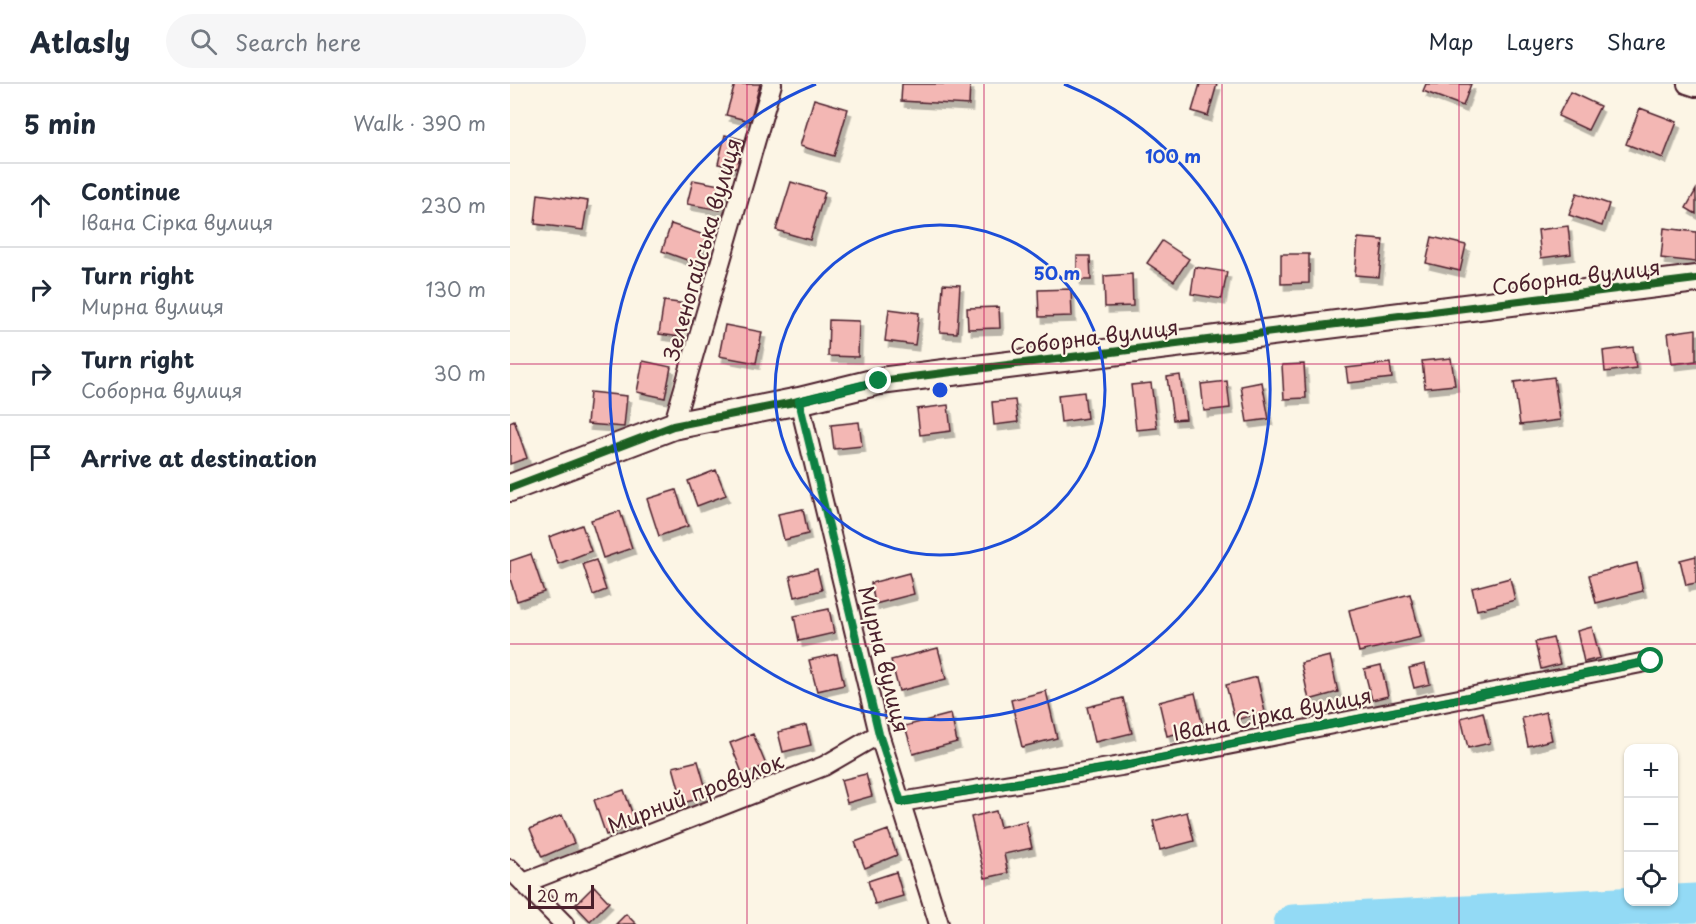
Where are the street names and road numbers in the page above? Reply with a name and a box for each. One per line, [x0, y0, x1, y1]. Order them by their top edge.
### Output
street label: Зеленогайська вулиця [654, 134, 748, 364]
street label: Соборна вулиця [1490, 250, 1662, 302]
street label: Соборна вулиця [1008, 310, 1180, 362]
street label: Мирна вулиця [851, 582, 919, 736]
street label: Івана Сірка вулиця [1170, 678, 1374, 748]
street label: Мирний провулок [602, 744, 788, 840]

